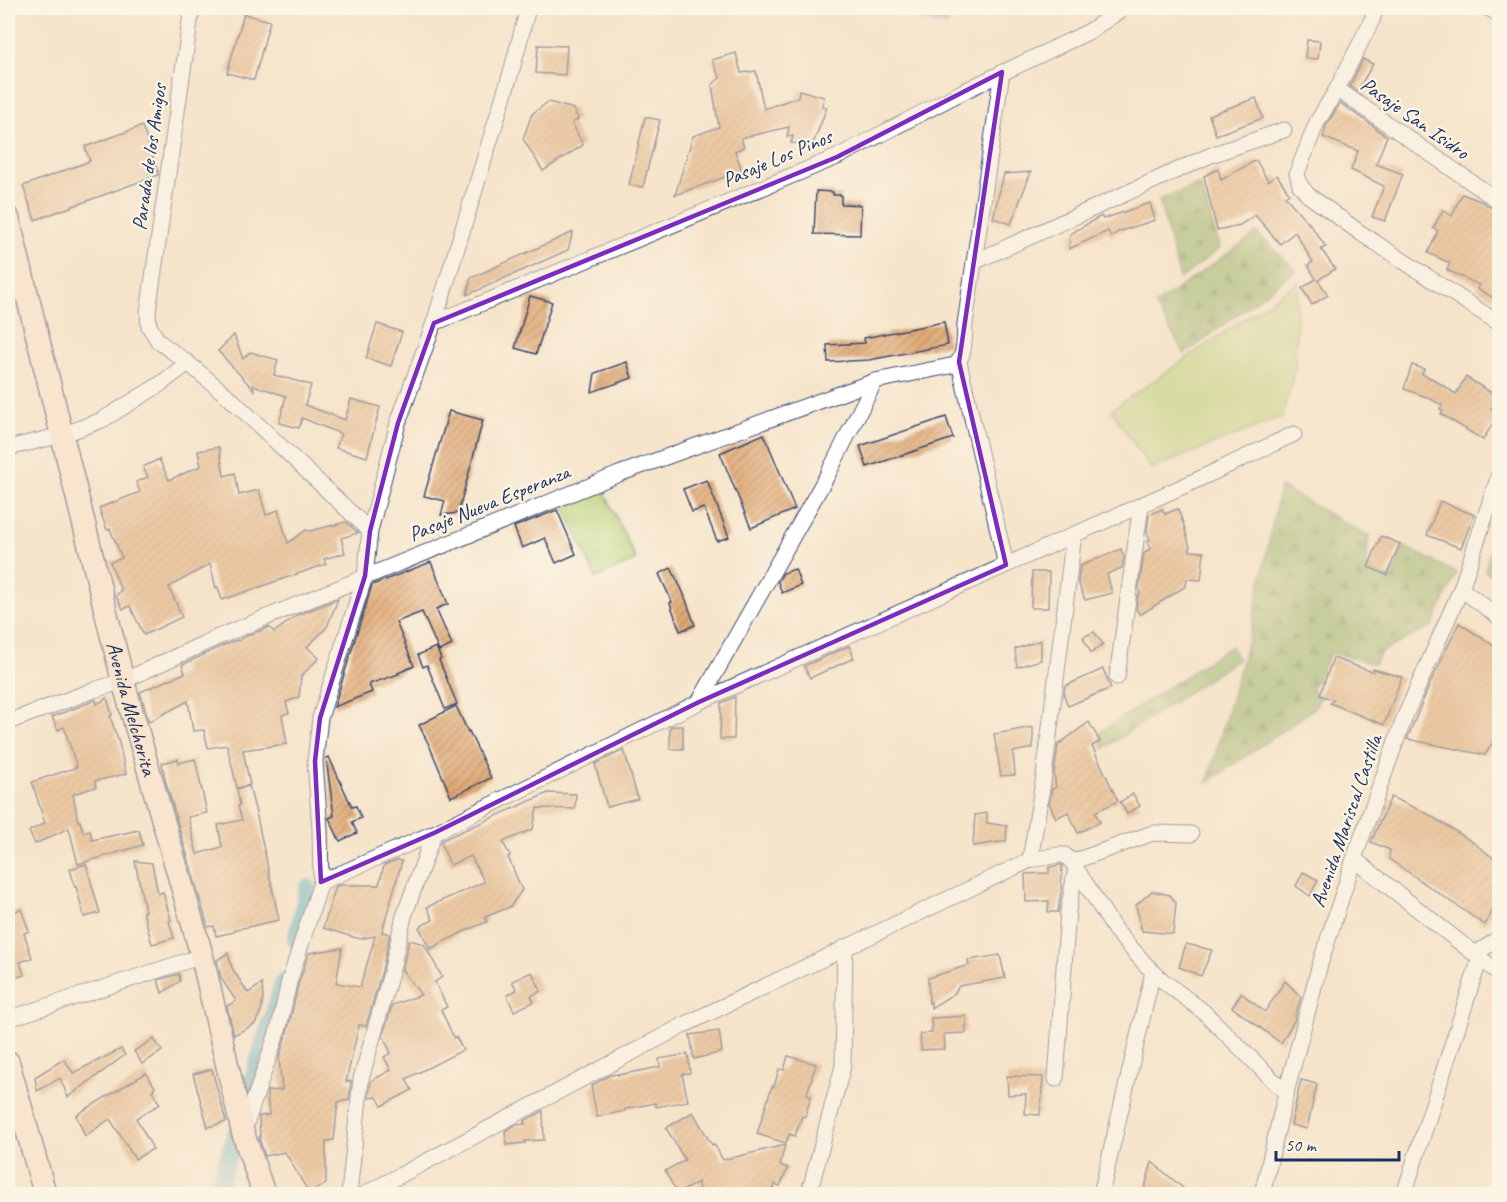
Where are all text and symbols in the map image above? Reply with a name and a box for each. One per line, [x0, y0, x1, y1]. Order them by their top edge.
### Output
street label: Pasaje San Isidro [1356, 71, 1475, 166]
street label: Parada de los Amigos [126, 80, 172, 232]
street label: Pasaje Los Pinos [718, 123, 837, 193]
street label: Pasaje Nueva Esperanza [405, 458, 576, 547]
street label: Avenida Melchorita [101, 639, 163, 780]
street label: Avenida Mariscal Castilla [1304, 729, 1388, 911]
scale bar [1276, 1124, 1399, 1162]
text: 50 m [1285, 1134, 1318, 1156]

